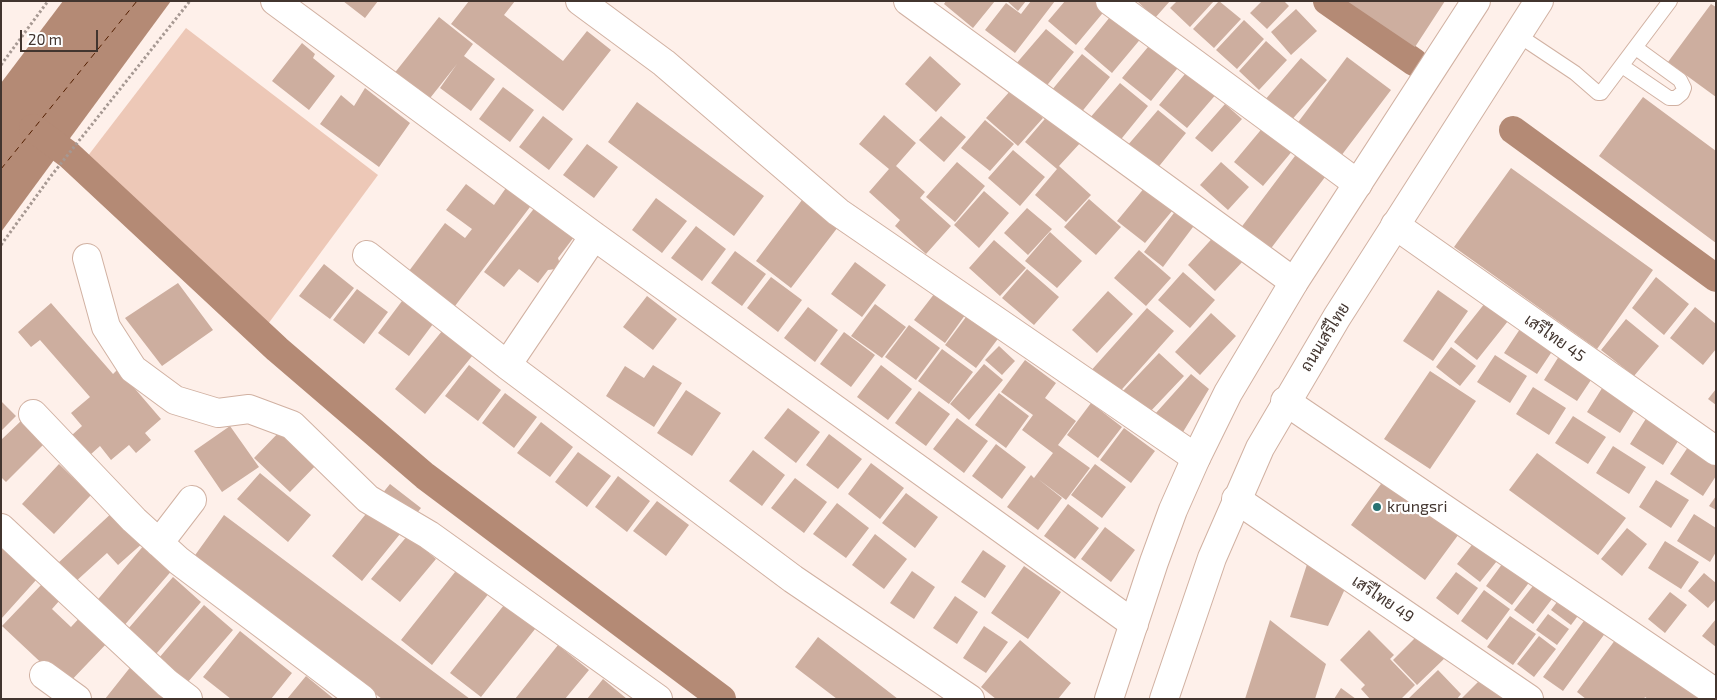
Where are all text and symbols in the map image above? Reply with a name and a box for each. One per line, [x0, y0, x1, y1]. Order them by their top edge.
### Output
scale bar [22, 20, 100, 52]
text: 20 m [28, 30, 62, 48]
street label: ถนนเสรีไทย [1296, 299, 1354, 375]
street label: เสรีไทย 45 [1521, 310, 1589, 366]
place label: krungsri [1387, 497, 1447, 517]
marker: krungsri [1371, 501, 1383, 513]
street label: เสรีไทย 49 [1348, 571, 1418, 627]

